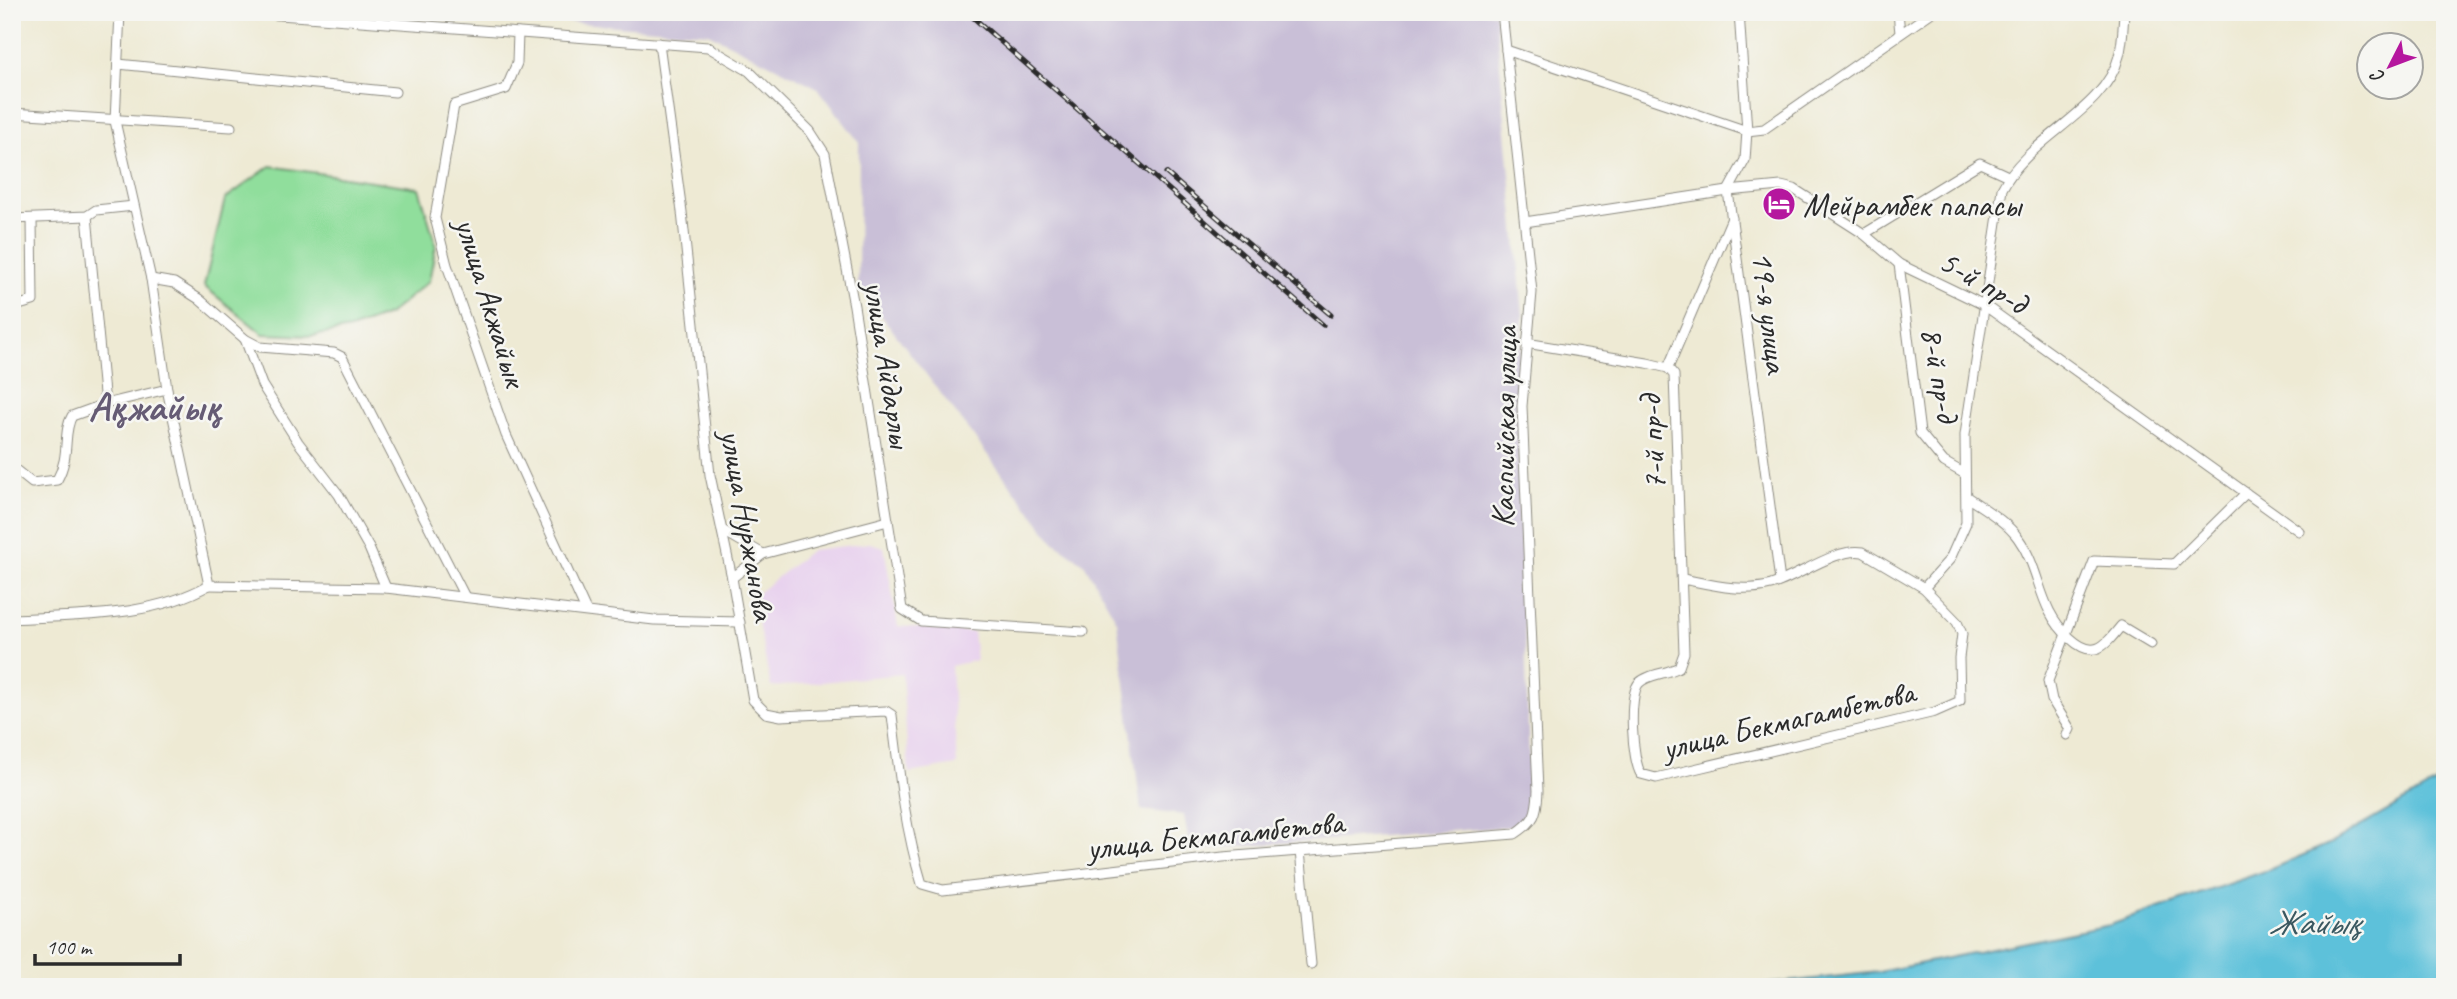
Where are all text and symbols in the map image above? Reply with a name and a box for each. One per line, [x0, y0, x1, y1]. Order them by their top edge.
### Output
north arrow [2356, 32, 2426, 102]
text: С [2364, 63, 2390, 88]
place label: Мейрамбек папасы [1803, 184, 2024, 226]
hotel icon: Мейрамбек папасы [1760, 185, 1798, 223]
street label: улица Акжайык [445, 211, 537, 394]
street label: 5-й пр-д [1932, 240, 2038, 326]
street label: 19-я улица [1742, 249, 1799, 378]
street label: улица Айдарлы [854, 276, 922, 453]
street label: 8-й пр-д [1911, 324, 1970, 428]
street label: Каспийская улица [1481, 325, 1527, 528]
district label: Ақжайық [88, 382, 223, 432]
street label: 7-й пр-д [1628, 391, 1675, 492]
street label: улица Нуржанова [710, 424, 786, 627]
street label: улица Бекмагамбетова [1656, 670, 1921, 770]
street label: улица Бекмагамбетова [1083, 800, 1348, 870]
water label: Жайық [2268, 900, 2365, 945]
scale bar [35, 922, 180, 966]
text: 100 m [46, 934, 93, 960]

